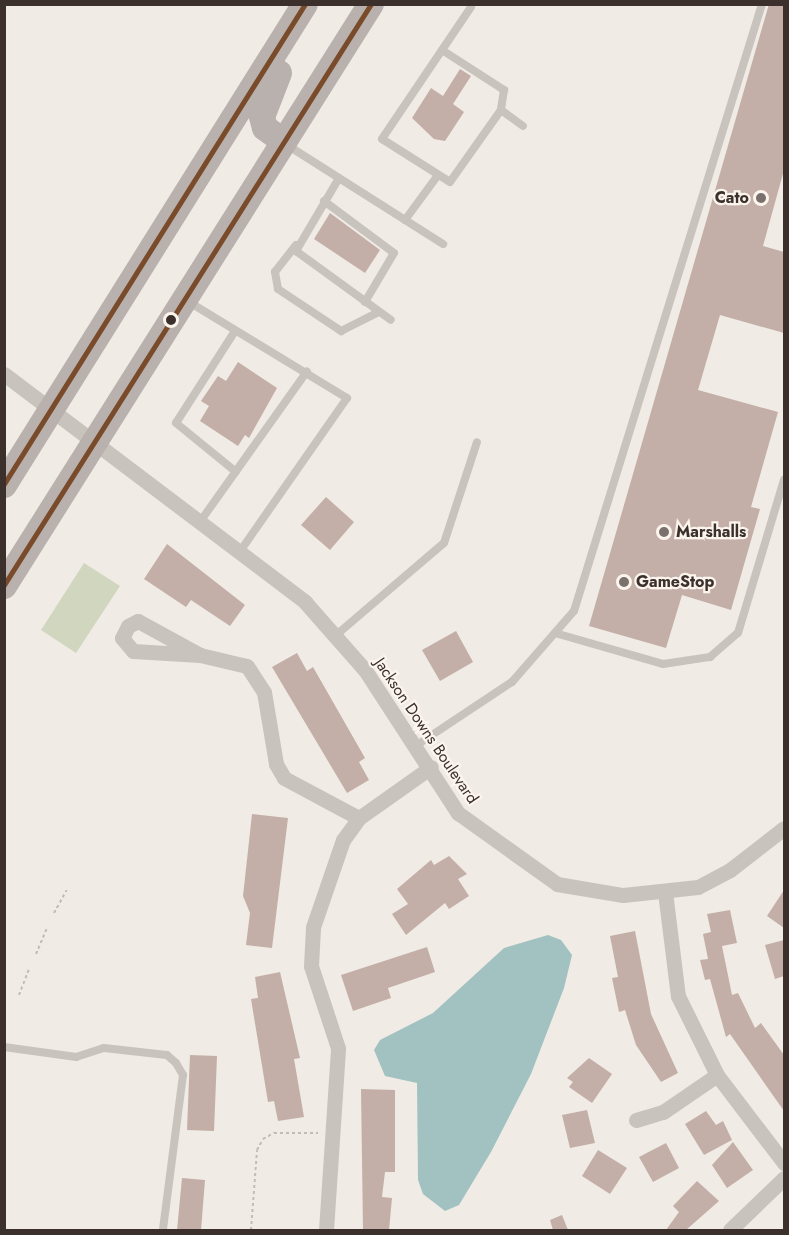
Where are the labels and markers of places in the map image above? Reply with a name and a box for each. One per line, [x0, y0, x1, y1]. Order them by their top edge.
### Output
place label: Cato [715, 188, 749, 208]
marker: Cato [754, 191, 768, 205]
unlabelled marker [165, 314, 177, 326]
place label: Marshalls [676, 522, 746, 542]
marker: Marshalls [657, 525, 671, 539]
place label: GameStop [636, 572, 714, 592]
marker: GameStop [617, 575, 631, 589]

